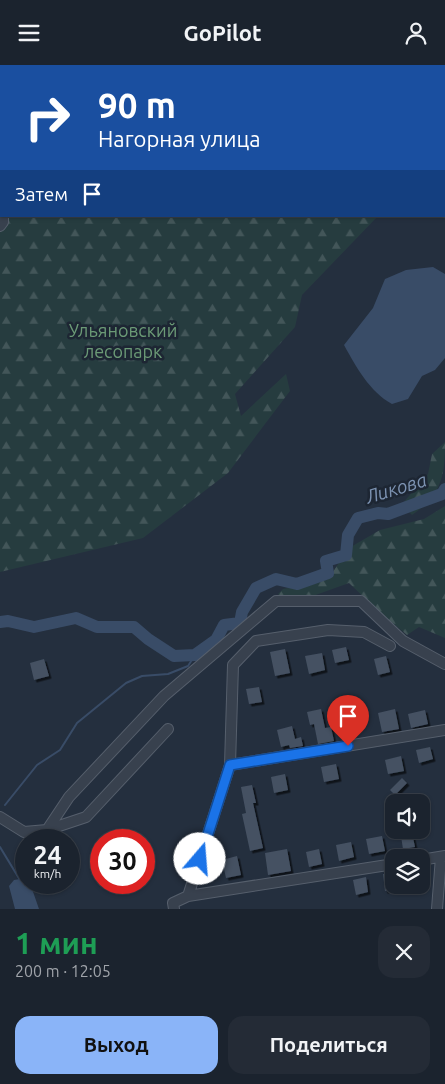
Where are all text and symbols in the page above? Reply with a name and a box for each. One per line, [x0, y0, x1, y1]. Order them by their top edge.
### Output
icon: menu [15, 19, 43, 47]
icon: person [402, 19, 430, 47]
text: GoPilot [184, 20, 261, 45]
icon: right [15, 85, 80, 150]
text: 90 m [98, 85, 176, 125]
text: Нагорная улица [98, 126, 261, 151]
icon: arrive [78, 180, 106, 208]
text: Затем [15, 183, 68, 205]
park label: Ульяновский лесопарк [69, 320, 177, 361]
water label: Ликова [362, 468, 429, 508]
pin [327, 695, 369, 746]
icon: arrive [334, 702, 362, 730]
map controls [385, 794, 430, 894]
button: sound [385, 794, 430, 839]
speed limit sign: 30 [90, 829, 155, 894]
position arrow [173, 832, 225, 884]
text: 24 [33, 841, 62, 869]
button: layers [385, 849, 430, 894]
text: km/h [34, 867, 61, 880]
text: 1 мин [15, 926, 98, 960]
button: close [378, 926, 430, 978]
text: 200 m · 12:05 [15, 962, 111, 980]
button: Выход [15, 1016, 218, 1074]
button: Поделиться [228, 1016, 430, 1074]

